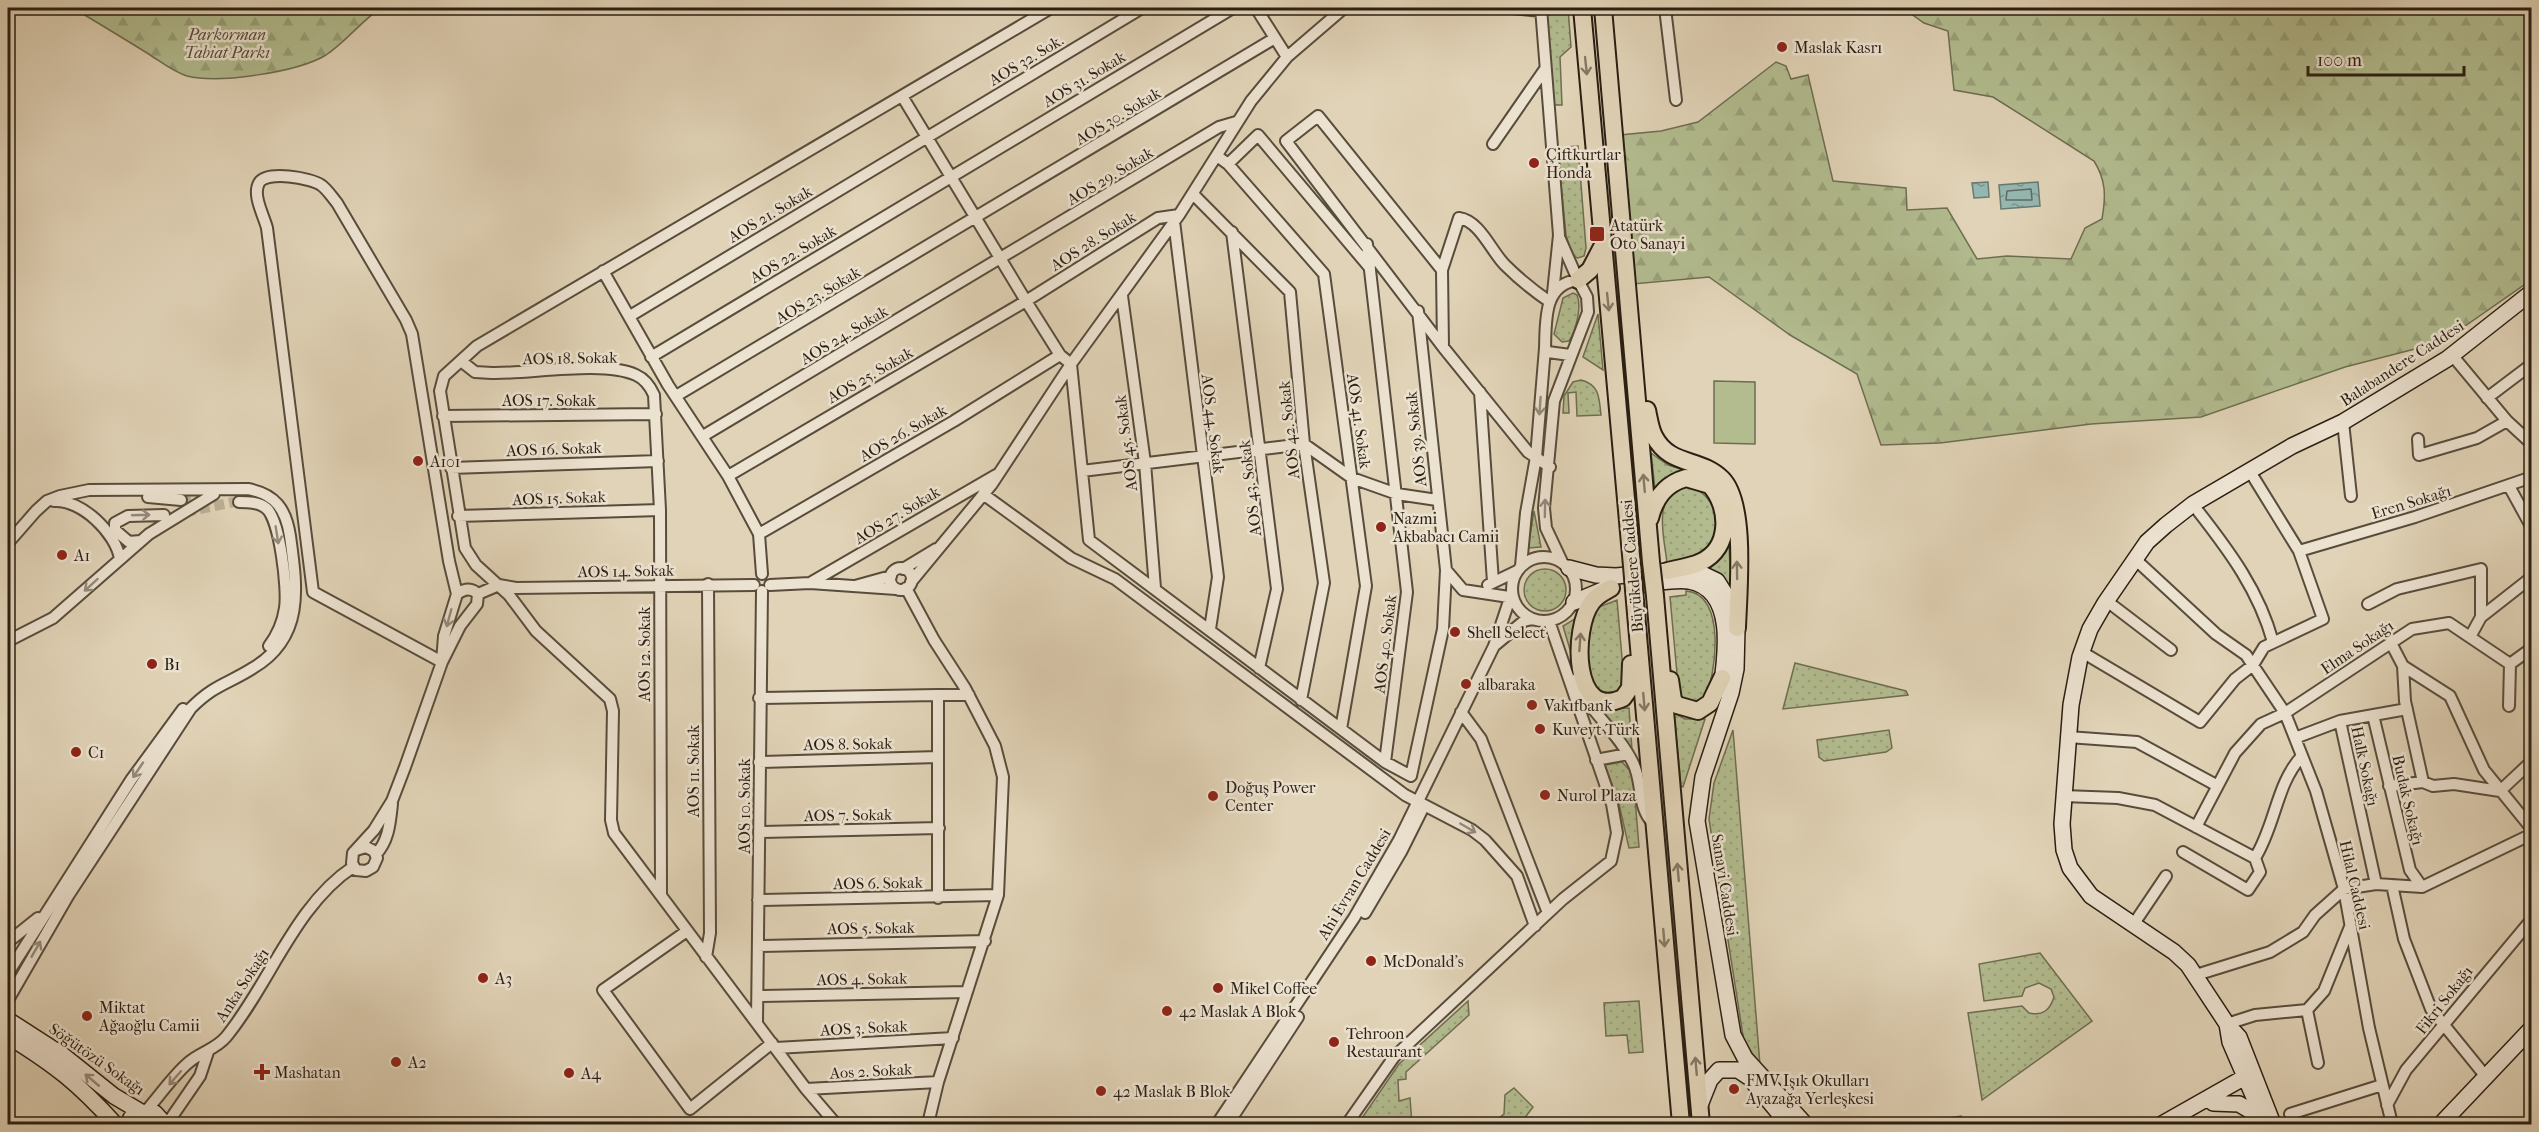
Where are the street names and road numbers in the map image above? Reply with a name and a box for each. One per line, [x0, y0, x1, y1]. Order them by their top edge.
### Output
street label: AOS 32. Sok. [984, 30, 1067, 90]
street label: AOS 31. Sokak [1038, 46, 1129, 112]
street label: AOS 30. Sokak [1071, 83, 1165, 149]
street label: AOS 29. Sokak [1062, 142, 1157, 210]
street label: AOS 21. Sokak [724, 181, 816, 247]
street label: AOS 28. Sokak [1046, 207, 1140, 275]
street label: AOS 22. Sokak [746, 220, 840, 288]
street label: AOS 23. Sokak [771, 262, 865, 328]
street label: AOS 24. Sokak [796, 301, 892, 369]
street label: Balabandere Caddesi [2337, 316, 2468, 410]
street label: AOS 25. Sokak [823, 342, 917, 408]
street label: AOS 18. Sokak [521, 348, 618, 368]
street label: AOS 41. Sokak [1343, 371, 1375, 471]
street label: AOS 44. Sokak [1197, 372, 1229, 476]
street label: AOS 42. Sokak [1274, 379, 1304, 481]
street label: AOS 39. Sokak [1401, 390, 1431, 489]
street label: AOS 17. Sokak [501, 391, 597, 410]
street label: AOS 45. Sokak [1111, 393, 1141, 493]
street label: AOS 26. Sokak [855, 400, 951, 466]
street label: AOS 16. Sokak [505, 438, 603, 460]
street label: AOS 43. Sokak [1235, 438, 1265, 538]
street label: Eren Sokağı [2369, 481, 2453, 523]
street label: AOS 27. Sokak [850, 482, 944, 549]
street label: AOS 15. Sokak [511, 487, 607, 509]
street label: Büyükdere Caddesi [1617, 498, 1647, 633]
street label: AOS 14. Sokak [577, 561, 675, 581]
street label: AOS 40. Sokak [1369, 593, 1401, 695]
street label: AOS 12. Sokak [635, 606, 654, 702]
street label: Elma Sokağı [2317, 616, 2397, 678]
street label: AOS 11. Sokak [684, 724, 703, 818]
street label: Halk Sokağı [2347, 724, 2383, 808]
street label: AOS 8. Sokak [802, 734, 893, 754]
street label: Budak Sokağı [2388, 753, 2428, 847]
street label: AOS 10. Sokak [735, 758, 754, 855]
street label: AOS 7. Sokak [803, 805, 893, 825]
street label: Ahi Evran Caddesi [1313, 825, 1395, 944]
street label: Sanayi Caddesi [1708, 833, 1742, 938]
street label: Hilal Caddesi [2335, 838, 2375, 932]
street label: AOS 6. Sokak [832, 873, 924, 893]
street label: AOS 5. Sokak [826, 918, 916, 938]
street label: Anka Sokağı [211, 944, 273, 1026]
street label: Fikri Sokağı [2411, 962, 2477, 1038]
street label: AOS 4. Sokak [815, 969, 908, 989]
street label: AOS 3. Sokak [819, 1016, 909, 1040]
street label: Söğütözü Sokağı [46, 1019, 149, 1099]
street label: Aos 2. Sokak [828, 1059, 913, 1083]

